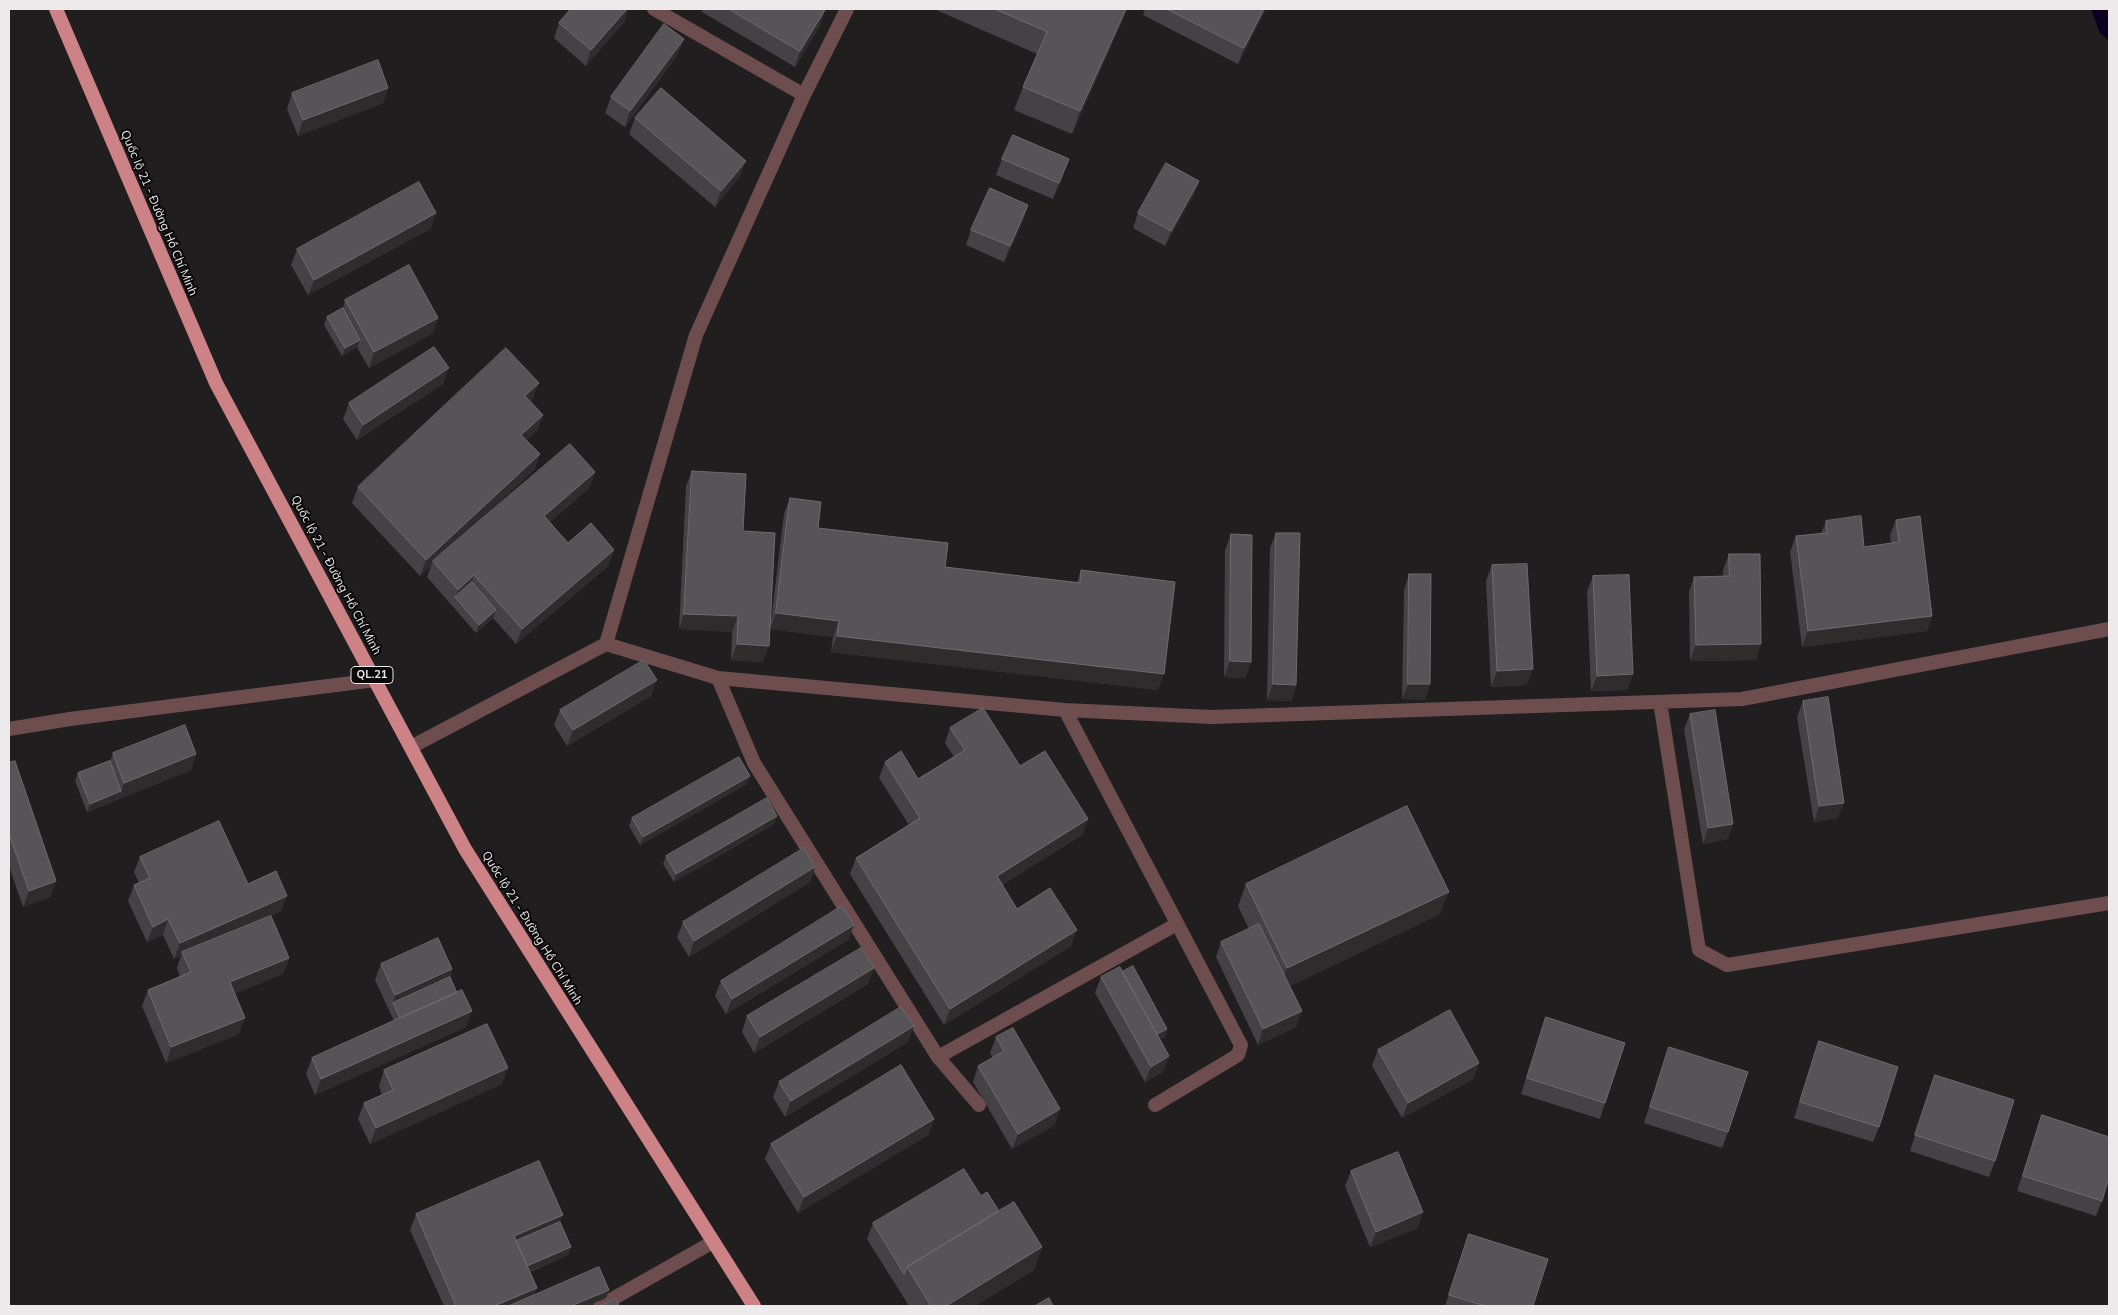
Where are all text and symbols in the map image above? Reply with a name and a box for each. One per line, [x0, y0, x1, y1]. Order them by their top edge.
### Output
street label: Quốc lộ 21 - Đường Hồ Chí Minh [117, 128, 201, 298]
street label: Quốc lộ 21 - Đường Hồ Chí Minh [288, 493, 384, 657]
road number: QL.21 [351, 666, 393, 684]
street label: Quốc lộ 21 - Đường Hồ Chí Minh [479, 848, 585, 1008]

